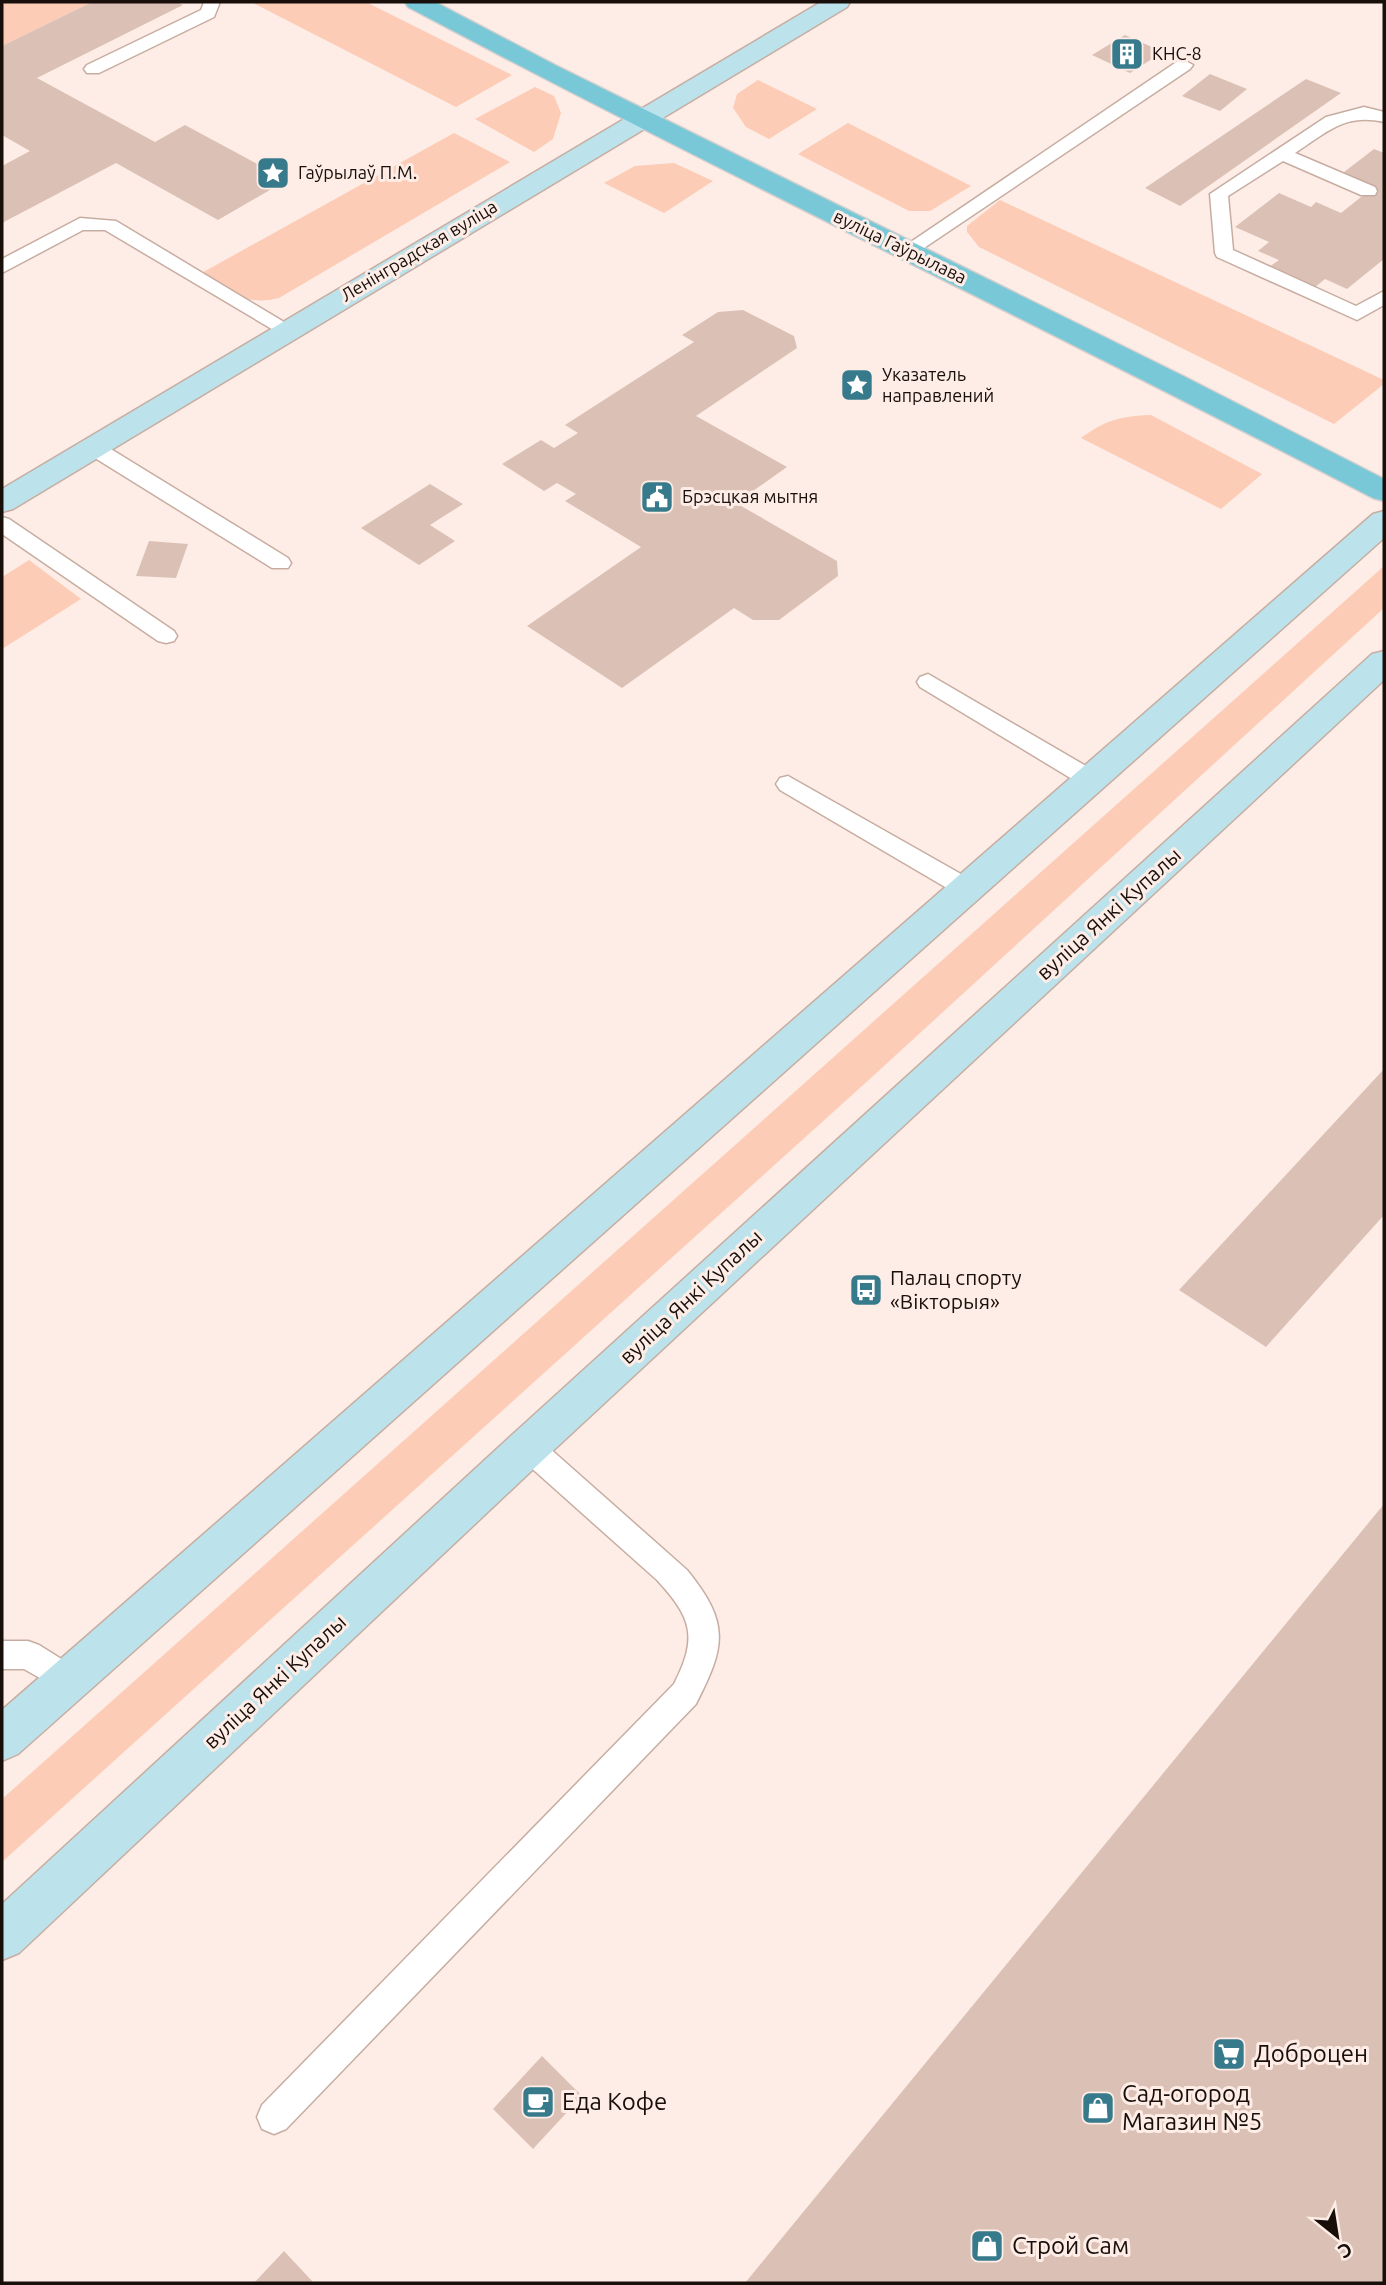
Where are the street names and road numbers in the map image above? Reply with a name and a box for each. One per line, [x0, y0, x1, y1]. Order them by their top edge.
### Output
street label: Ленінградская вуліца [337, 195, 500, 305]
street label: вуліца Гаўрылава [831, 205, 970, 287]
street label: вуліца Янкі Купалы [1031, 842, 1185, 984]
street label: вуліца Янкі Купалы [614, 1224, 766, 1368]
street label: вуліца Янкі Купалы [198, 1609, 350, 1753]

